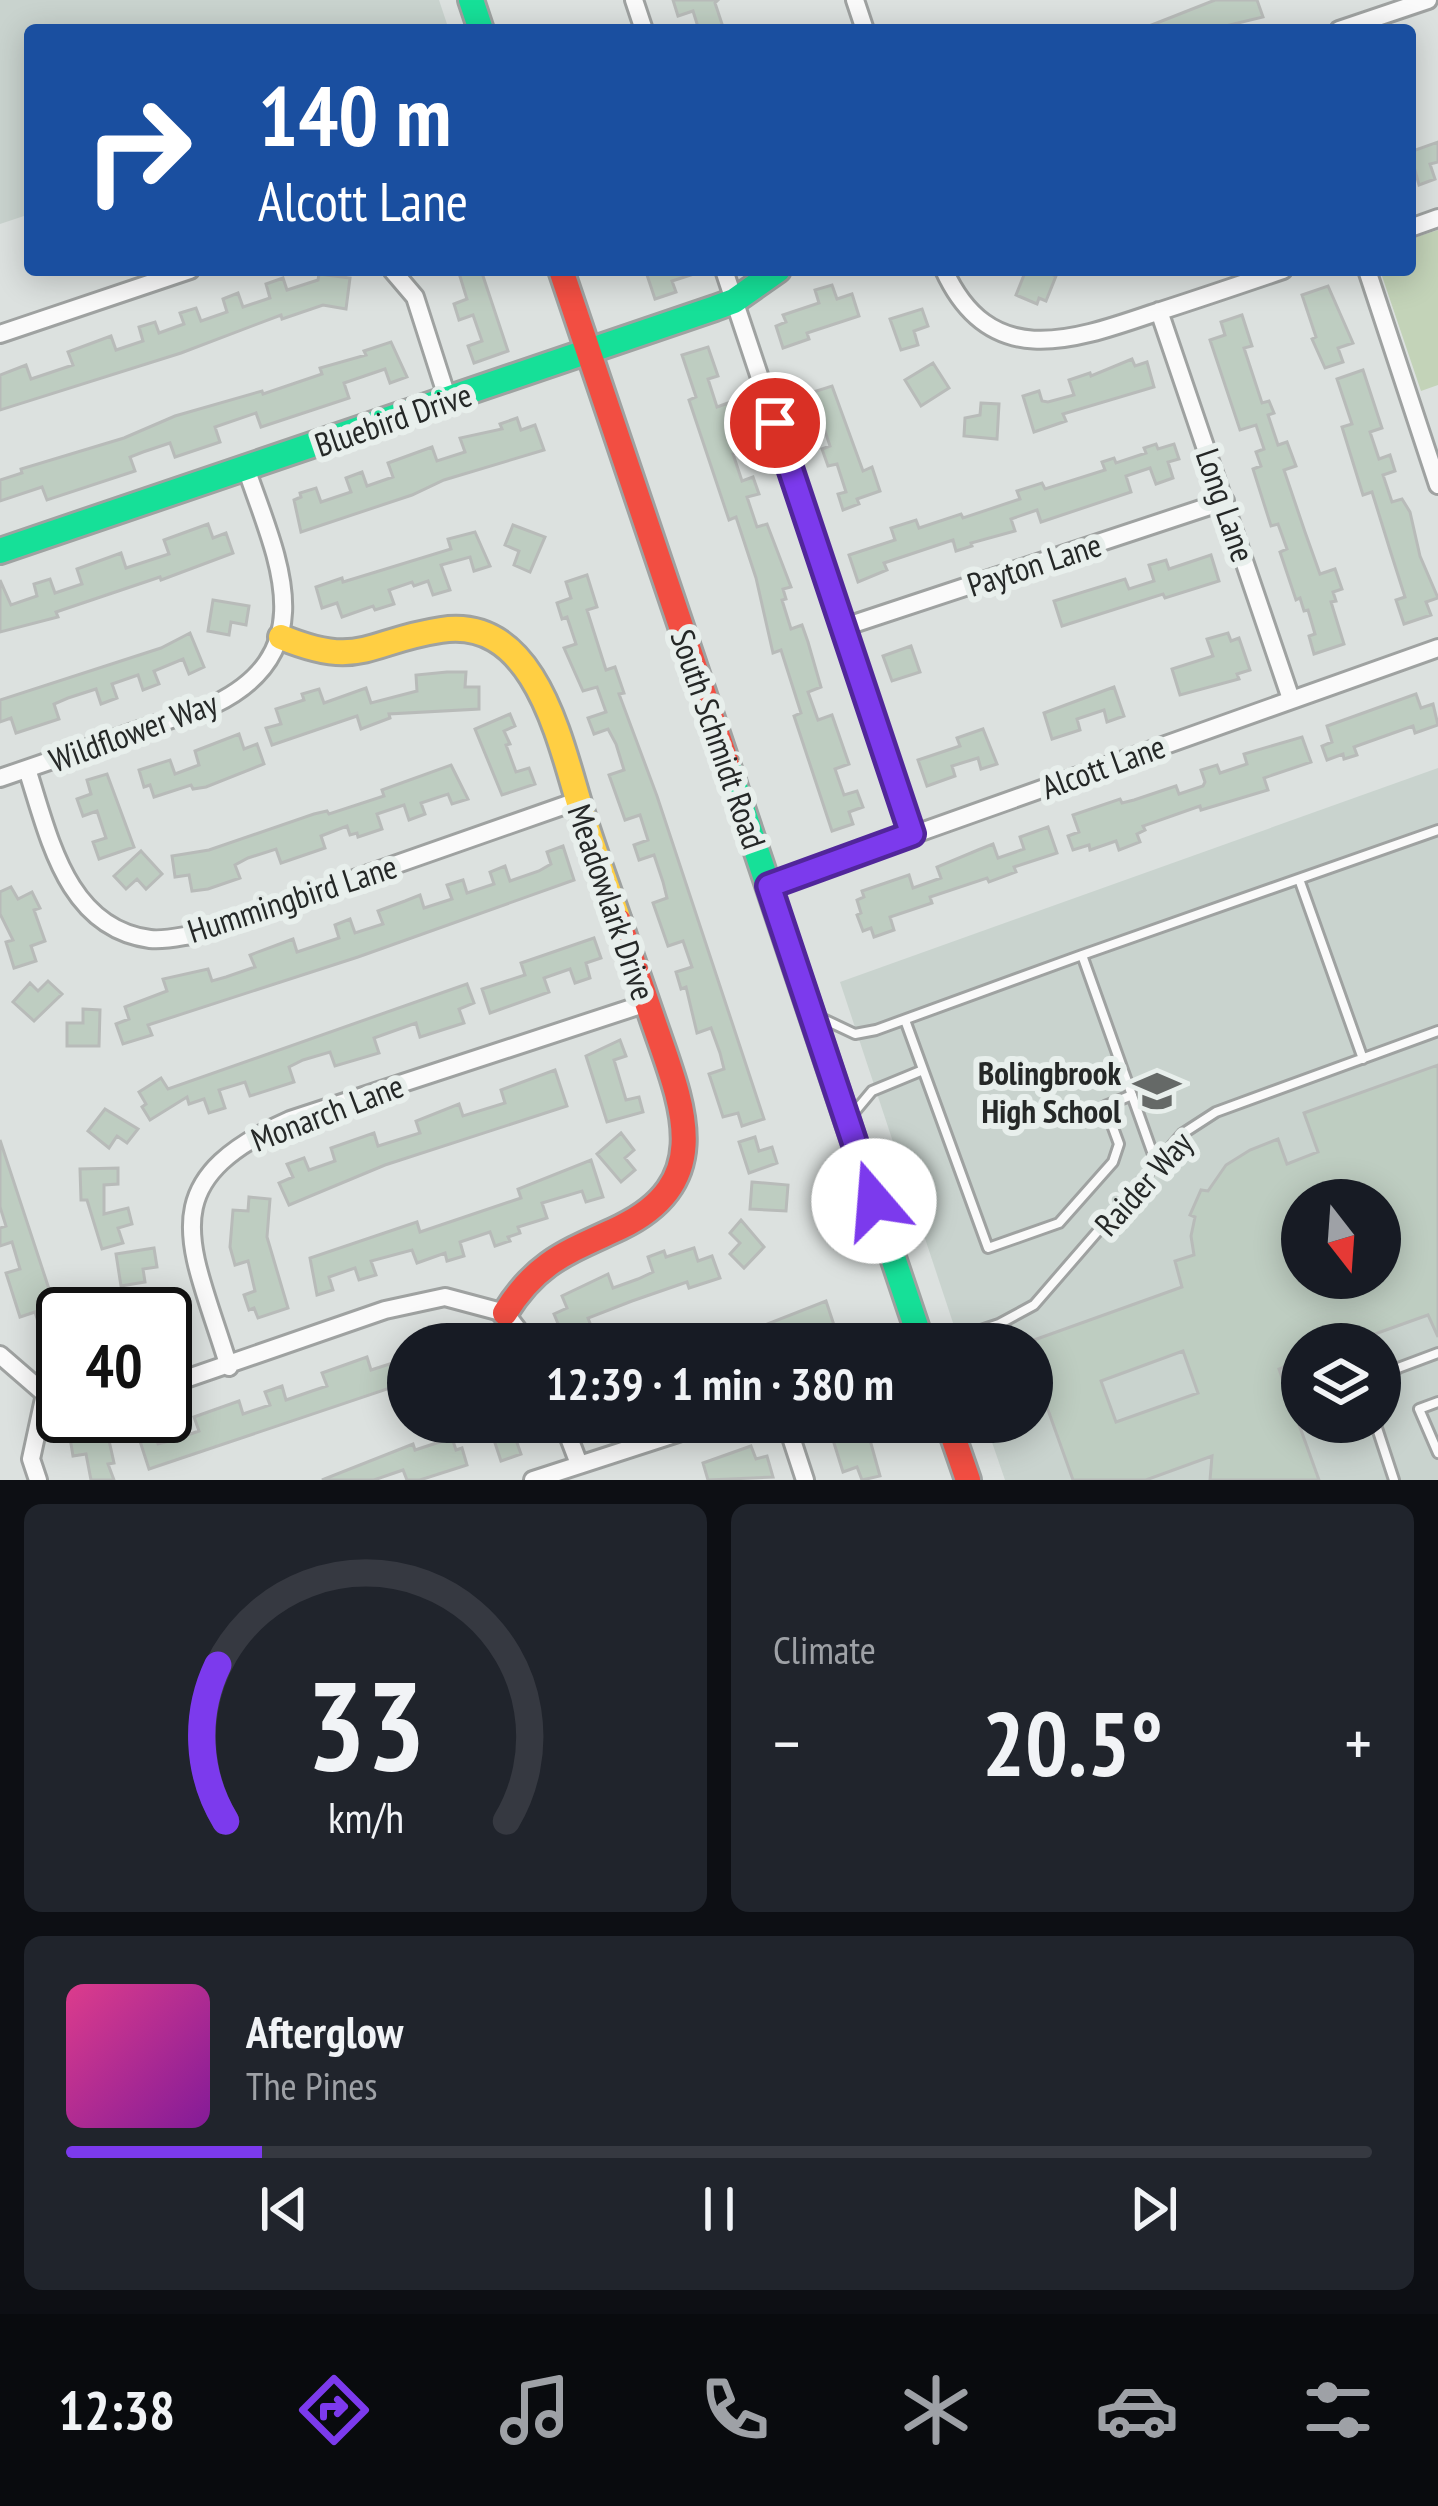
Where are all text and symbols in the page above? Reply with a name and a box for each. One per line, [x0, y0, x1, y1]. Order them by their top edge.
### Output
text: 140 m [258, 60, 451, 169]
icon: right [60, 72, 216, 228]
text: Alcott Lane [258, 166, 468, 236]
street label: Bluebird Drive [309, 372, 477, 466]
pin [724, 372, 826, 474]
icon: arrive [742, 390, 808, 456]
street label: Long Lane [1187, 443, 1265, 567]
street label: Payton Lane [961, 522, 1107, 606]
street label: South Schmidt Road [661, 624, 777, 854]
street label: Wildflower Way [43, 681, 223, 781]
street label: Alcott Lane [1035, 724, 1171, 808]
street label: Meadowlark Drive [558, 798, 666, 1006]
street label: Hummingbird Lane [182, 844, 402, 952]
place label: Bolingbrook High School [978, 1051, 1122, 1132]
street label: Monarch Lane [245, 1063, 409, 1161]
school or university icon: Bolingbrook High School [1132, 1066, 1182, 1116]
street label: Raider Way [1085, 1121, 1202, 1244]
position arrow [811, 1138, 937, 1264]
north arrow [1281, 1179, 1401, 1299]
map controls [1281, 1179, 1401, 1443]
speed limit sign: 40 [36, 1287, 192, 1443]
button: layers [1281, 1323, 1401, 1443]
text: 12:39 · 1 min · 380 m [546, 1354, 894, 1412]
text: Climate [773, 1624, 876, 1675]
text: 33 [306, 1643, 425, 1804]
text: 20.5° [982, 1684, 1163, 1801]
text: − [773, 1700, 800, 1785]
text: + [1345, 1700, 1372, 1785]
text: km/h [327, 1789, 404, 1845]
text: Afterglow [246, 2002, 403, 2060]
text: The Pines [246, 2060, 377, 2111]
icon: previous [251, 2176, 317, 2242]
icon: pause [686, 2176, 752, 2242]
icon: next [1121, 2176, 1187, 2242]
icon: directions [292, 2368, 376, 2452]
icon: music [493, 2368, 577, 2452]
icon: phone [693, 2368, 777, 2452]
icon: climate [894, 2368, 978, 2452]
icon: car [1095, 2368, 1179, 2452]
icon: filters [1296, 2368, 1380, 2452]
text: 12:38 [58, 2375, 175, 2445]

